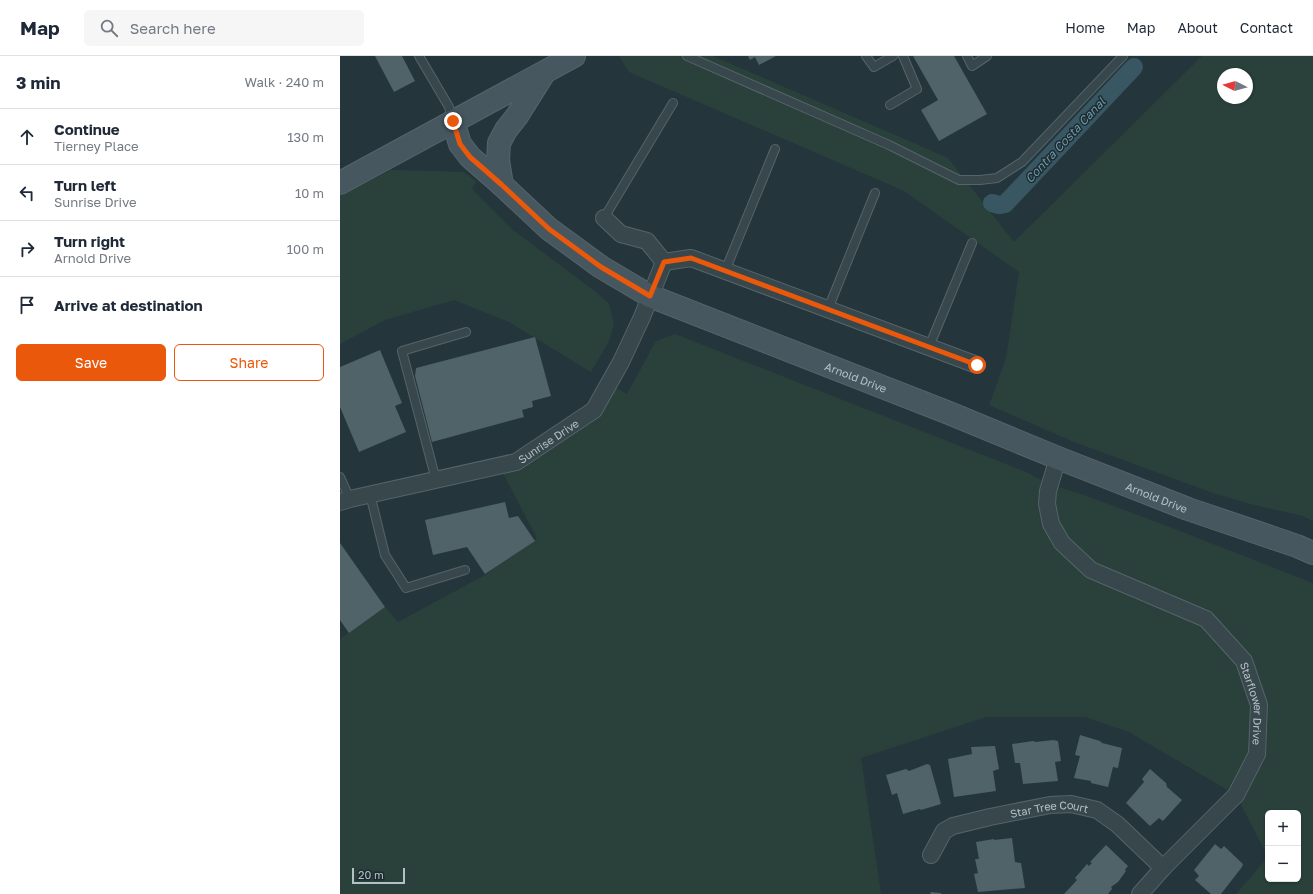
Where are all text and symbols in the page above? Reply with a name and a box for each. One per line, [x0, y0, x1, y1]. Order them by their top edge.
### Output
search box [84, 10, 364, 46]
text: Map [20, 16, 60, 39]
icon: search [98, 17, 120, 39]
text: Search here [130, 19, 216, 37]
text: Home [1065, 19, 1105, 36]
text: Map [1127, 19, 1155, 36]
text: About [1177, 19, 1218, 36]
text: Contact [1240, 19, 1293, 36]
north arrow [1217, 68, 1253, 104]
text: 3 min [16, 72, 60, 93]
text: Walk · 240 m [245, 74, 324, 90]
water label: Contra Costa Canal [1022, 93, 1109, 186]
route end [444, 112, 462, 130]
text: Continue [54, 120, 120, 138]
icon: ahead [16, 126, 38, 148]
text: 130 m [287, 129, 324, 145]
text: Tierney Place [54, 138, 139, 154]
text: Turn left [54, 176, 116, 194]
icon: left [16, 182, 38, 204]
text: 10 m [295, 185, 324, 201]
text: Sunrise Drive [54, 194, 137, 210]
text: Turn right [54, 232, 125, 250]
icon: right [16, 238, 38, 260]
text: 100 m [287, 241, 324, 257]
text: Arnold Drive [54, 250, 131, 266]
icon: arrive [16, 294, 38, 316]
text: Arrive at destination [54, 296, 203, 314]
button: Save [16, 344, 166, 381]
button: Share [174, 344, 324, 381]
route start [968, 356, 986, 374]
street label: Arnold Drive [823, 359, 889, 395]
street label: Sunrise Drive [515, 416, 581, 465]
street label: Arnold Drive [1124, 479, 1190, 515]
street label: Starflower Drive [1238, 660, 1266, 745]
street label: Star Tree Court [1009, 797, 1090, 819]
map controls [1265, 810, 1301, 882]
button: + [1265, 810, 1301, 846]
button: − [1265, 846, 1301, 882]
scale bar [352, 866, 405, 885]
text: 20 m [358, 868, 384, 881]

